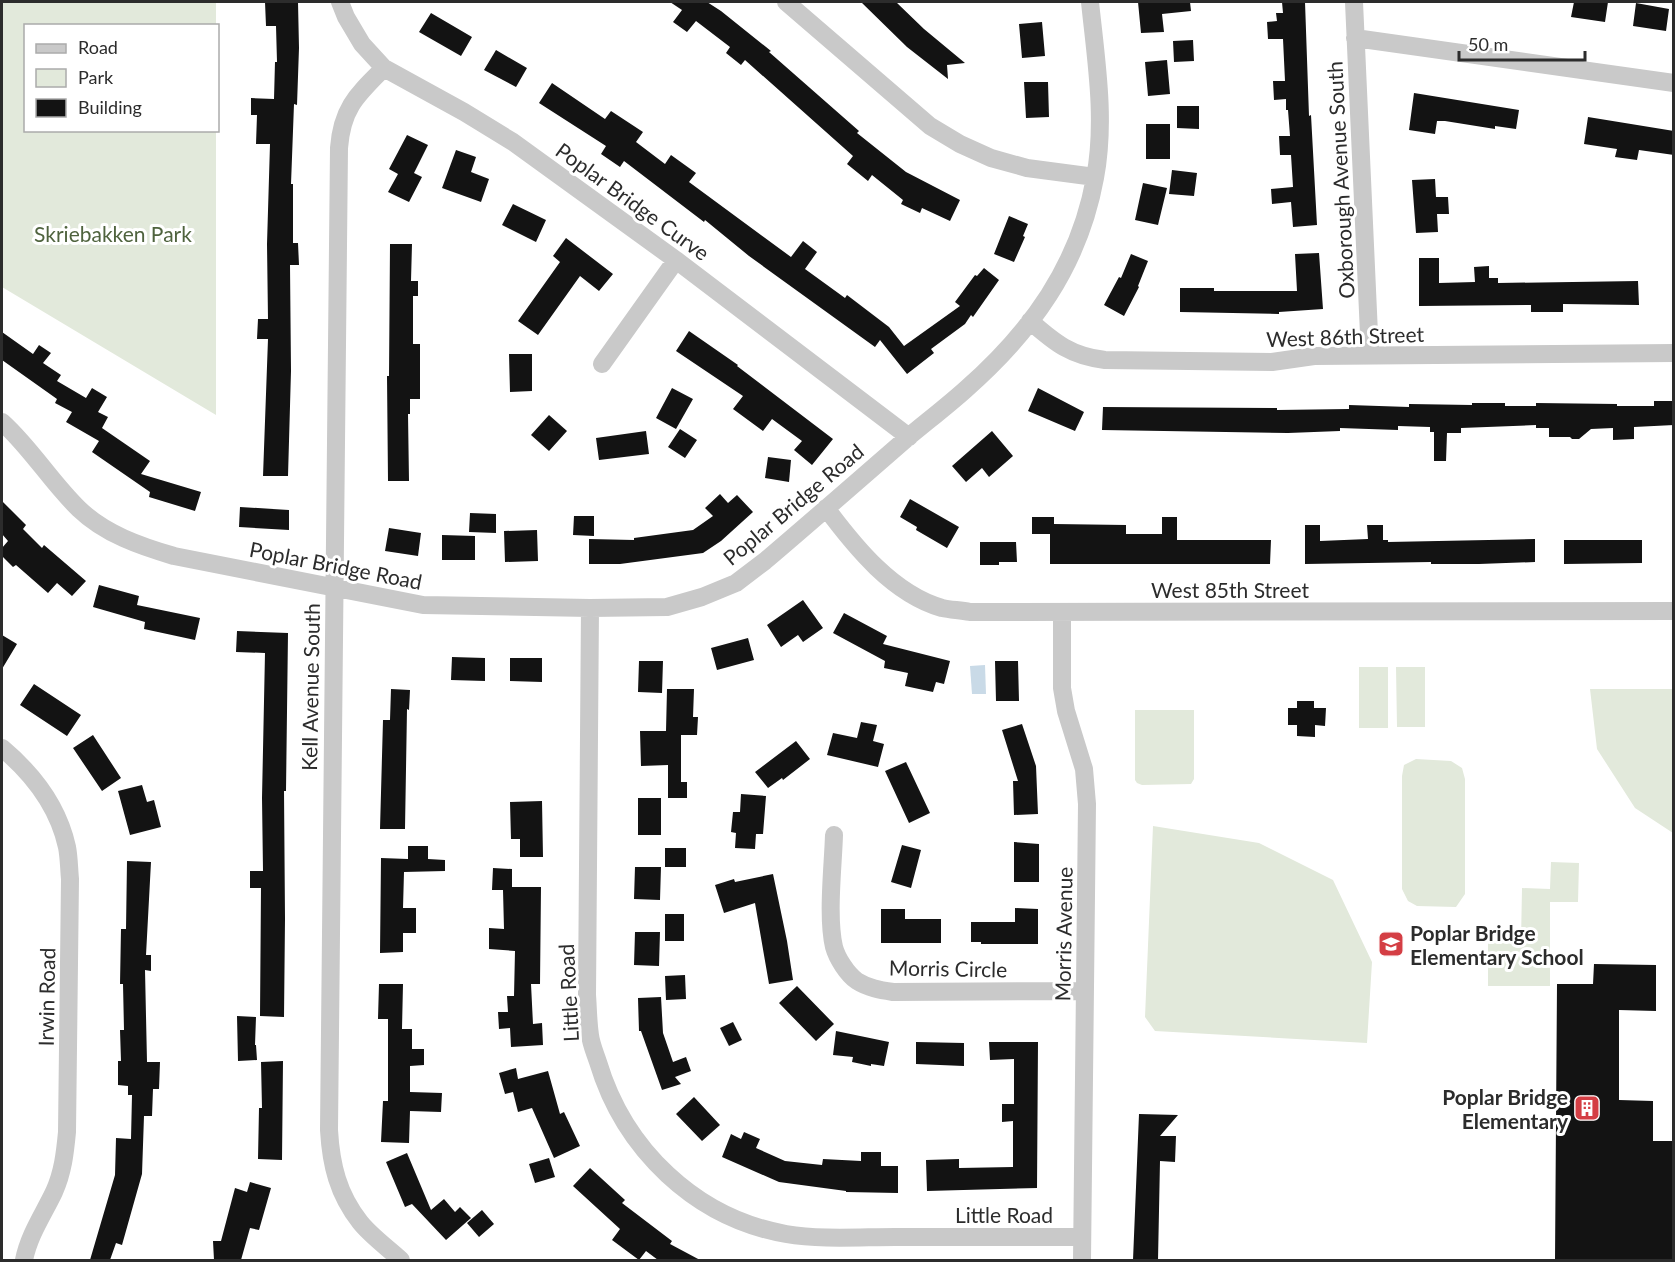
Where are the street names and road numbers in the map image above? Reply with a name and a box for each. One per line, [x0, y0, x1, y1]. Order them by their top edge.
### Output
street label: Oxborough Avenue South [1321, 61, 1359, 299]
street label: Poplar Bridge Curve [551, 137, 715, 265]
street label: West 86th Street [1266, 321, 1425, 351]
street label: Poplar Bridge Road [718, 438, 868, 570]
street label: Poplar Bridge Road [248, 536, 424, 594]
street label: West 85th Street [1151, 577, 1309, 602]
street label: Kell Avenue South [296, 603, 324, 771]
street label: Morris Avenue [1049, 866, 1077, 1002]
street label: Little Road [553, 943, 583, 1043]
street label: Irwin Road [33, 948, 59, 1046]
street label: Morris Circle [889, 954, 1007, 982]
street label: Little Road [955, 1202, 1053, 1227]

